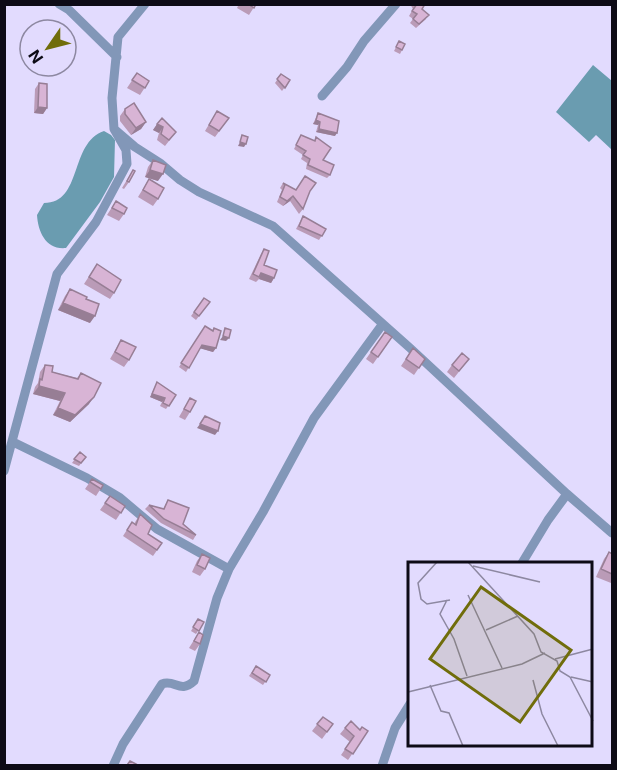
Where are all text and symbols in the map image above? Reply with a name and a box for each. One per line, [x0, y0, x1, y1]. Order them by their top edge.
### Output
north arrow [18, 18, 78, 78]
text: N [24, 46, 47, 67]
inset map [408, 562, 593, 746]

